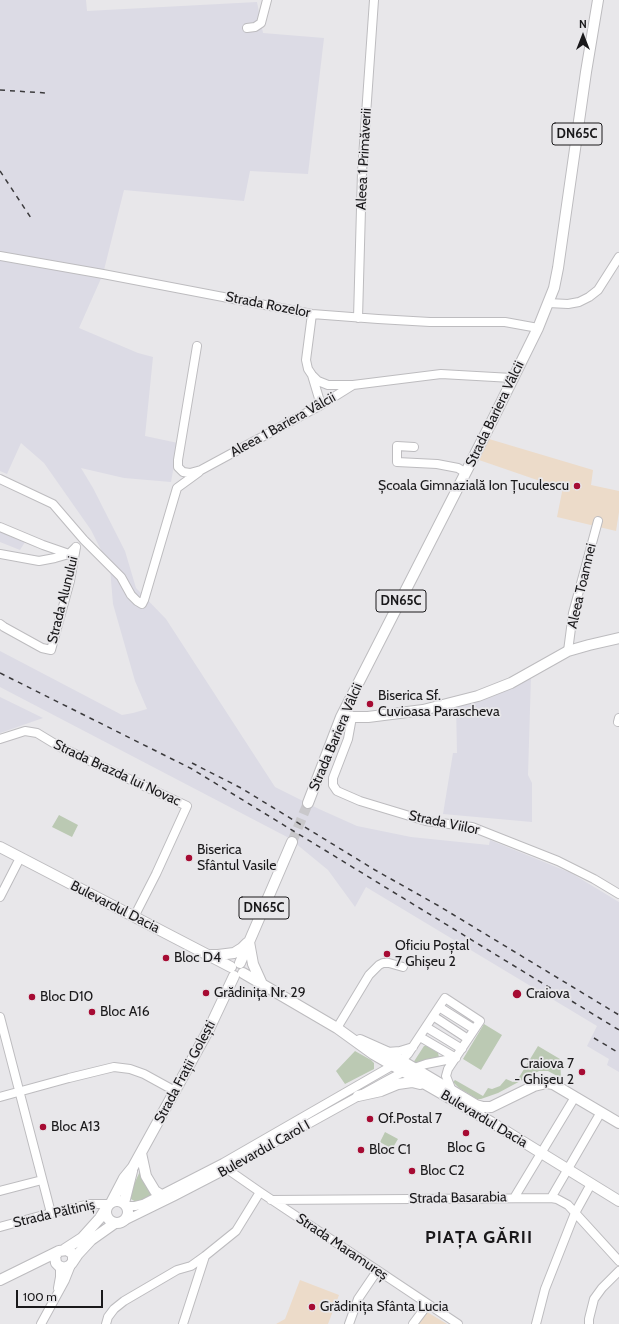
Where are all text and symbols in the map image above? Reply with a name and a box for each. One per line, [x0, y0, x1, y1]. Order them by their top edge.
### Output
north arrow [563, 16, 603, 56]
text: N [579, 17, 587, 31]
street label: Aleea 1 Primăverii [353, 108, 375, 210]
road number: DN65C [552, 123, 602, 145]
street label: Strada Rozelor [224, 289, 312, 321]
street label: Strada Bariera Vâlcii [462, 358, 528, 470]
street label: Aleea 1 Bariera Vâlcii [227, 389, 339, 461]
place label: Școala Gimnazială Ion Țuculescu [378, 478, 569, 494]
marker: Școala Gimnazială Ion Țuculescu [572, 481, 582, 491]
street label: Aleea Toamnei [564, 542, 600, 630]
street label: Strada Alunului [44, 555, 82, 645]
road number: DN65C [376, 590, 426, 612]
street label: Strada Bariera Vâlcii [306, 681, 366, 793]
place label: Biserica Sf. Cuvioasa Parascheva [378, 688, 500, 720]
marker: Biserica Sf. Cuvioasa Parascheva [365, 699, 375, 709]
street label: Strada Brazda lui Novac [51, 736, 183, 810]
street label: Strada Viilor [407, 807, 481, 839]
place label: Biserica Sfântul Vasile [197, 842, 276, 874]
marker: Biserica Sfântul Vasile [184, 853, 194, 863]
street label: Bulevardul Dacia [67, 877, 163, 937]
road number: DN65C [239, 897, 289, 919]
place label: Oficiu Poștal 7 Ghișeu 2 [395, 938, 469, 970]
marker: Oficiu Poștal 7 Ghișeu 2 [382, 949, 392, 959]
place label: Bloc D4 [174, 950, 221, 966]
marker: Bloc D4 [161, 953, 171, 963]
place label: Grădinița Nr. 29 [214, 985, 306, 1001]
place label: Craiova [526, 986, 570, 1002]
marker: Grădinița Nr. 29 [201, 988, 211, 998]
marker: Craiova [511, 988, 523, 1000]
place label: Bloc D10 [40, 989, 93, 1005]
marker: Bloc D10 [27, 992, 37, 1002]
place label: Bloc A16 [100, 1004, 150, 1020]
marker: Bloc A16 [87, 1007, 97, 1017]
street label: Strada Frații Golești [151, 1018, 219, 1126]
place label: Craiova 7 - Ghișeu 2 [514, 1056, 574, 1088]
marker: Craiova 7 - Ghișeu 2 [577, 1067, 587, 1077]
street label: Bulevardul Dacia [438, 1087, 530, 1151]
place label: Of.Postal 7 [378, 1111, 442, 1127]
marker: Of.Postal 7 [365, 1114, 375, 1124]
street label: Bulevardul Carol I [215, 1117, 313, 1181]
place label: Bloc A13 [51, 1119, 100, 1135]
marker: Bloc A13 [38, 1122, 48, 1132]
marker: Bloc G [461, 1128, 471, 1138]
place label: Bloc G [447, 1140, 485, 1156]
place label: Bloc C1 [369, 1142, 411, 1158]
marker: Bloc C1 [356, 1145, 366, 1155]
place label: Bloc C2 [420, 1163, 465, 1179]
marker: Bloc C2 [407, 1166, 417, 1176]
street label: Strada Basarabia [409, 1189, 507, 1207]
street label: Strada Păltiniș [11, 1196, 97, 1232]
street label: Strada Maramureș [293, 1210, 391, 1284]
district label: PIAȚA GĂRII [425, 1227, 533, 1249]
scale bar [18, 1282, 105, 1308]
text: 100 m [23, 1289, 57, 1304]
place label: Grădinița Sfânta Lucia [320, 1299, 448, 1315]
marker: Grădinița Sfânta Lucia [307, 1302, 317, 1312]

